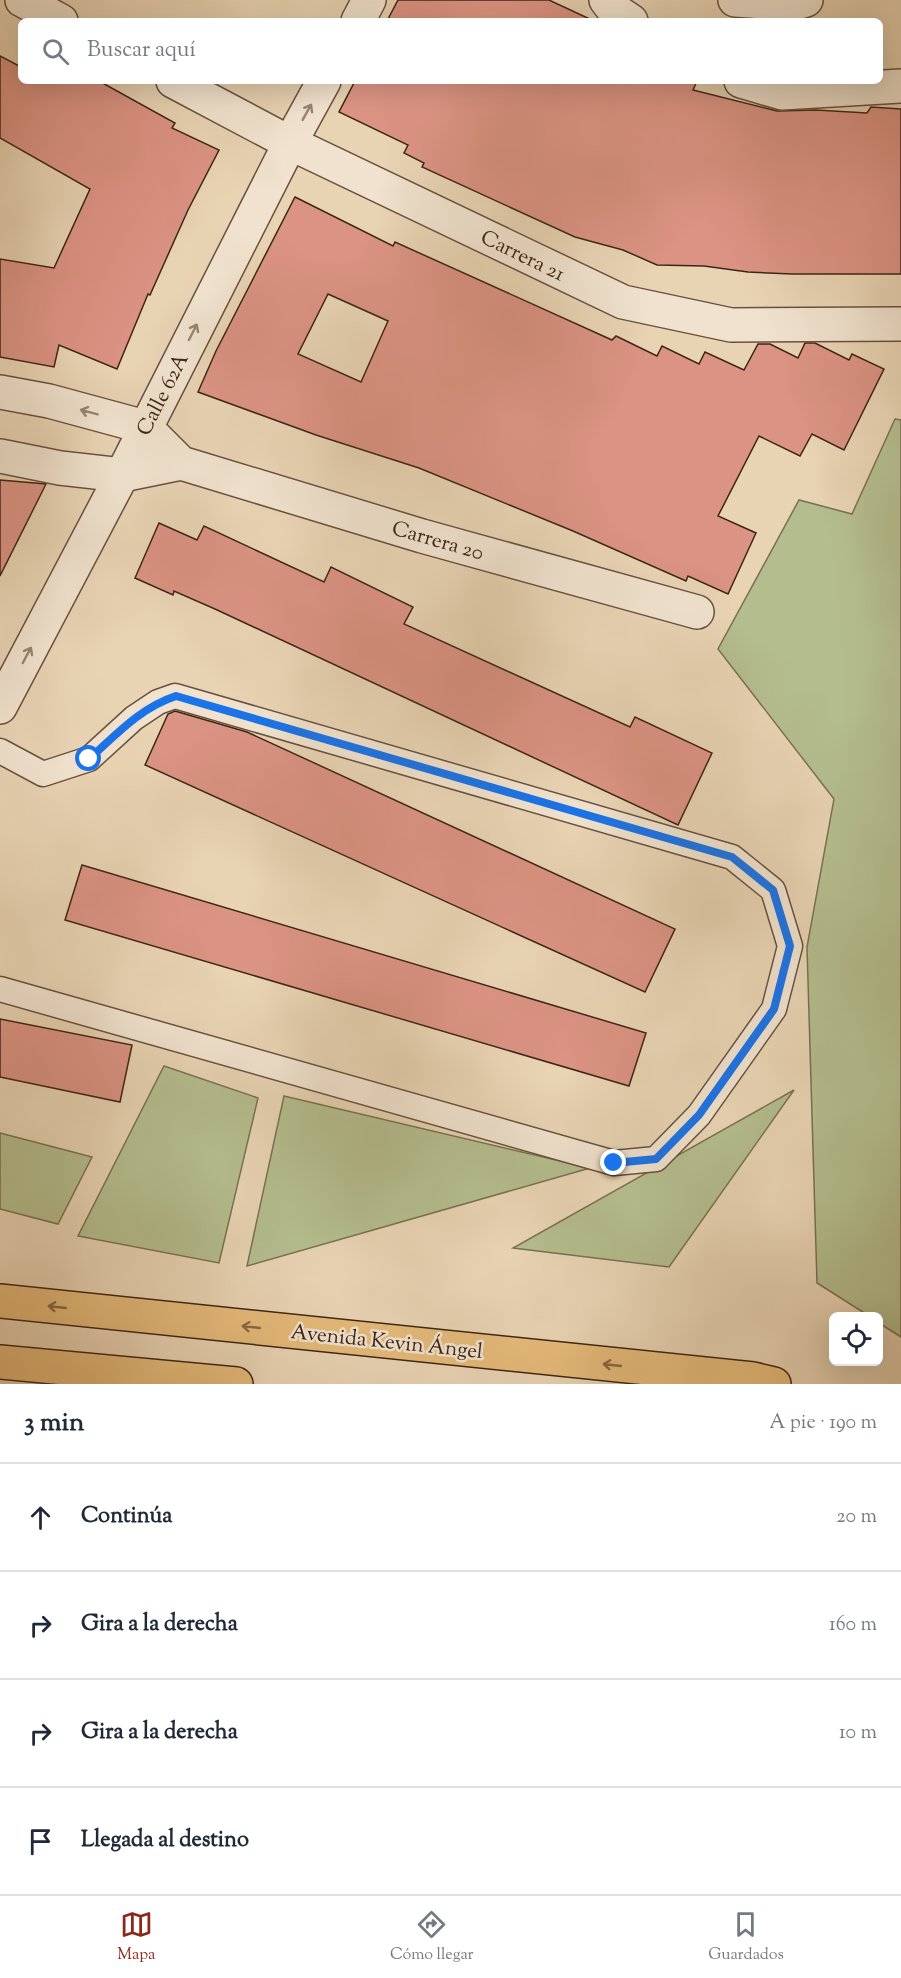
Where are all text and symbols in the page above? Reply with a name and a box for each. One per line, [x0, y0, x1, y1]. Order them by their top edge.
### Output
search box [18, 18, 883, 84]
icon: search [39, 35, 72, 68]
text: Buscar aquí [87, 35, 196, 67]
one-way arrow [301, 104, 313, 121]
street label: Carrera 21 [475, 223, 569, 290]
one-way arrow [188, 324, 200, 342]
street label: Calle 62A [130, 348, 197, 441]
one-way arrow [79, 406, 98, 417]
street label: Carrera 20 [388, 514, 487, 569]
one-way arrow [21, 647, 33, 664]
route start [75, 745, 101, 771]
route end [600, 1149, 626, 1175]
one-way arrow [48, 1301, 67, 1312]
map controls [829, 1312, 883, 1366]
button: locate [829, 1312, 883, 1366]
street label: Avenida Kevin Ángel [289, 1318, 484, 1368]
one-way arrow [241, 1321, 261, 1332]
one-way arrow [603, 1359, 622, 1370]
text: 3 min [24, 1405, 84, 1442]
text: A pie · 190 m [769, 1409, 877, 1438]
icon: ahead [24, 1501, 57, 1534]
text: Continúa [81, 1501, 172, 1533]
text: 20 m [836, 1503, 877, 1532]
icon: right [24, 1609, 57, 1642]
text: Gira a la derecha [81, 1609, 238, 1641]
text: 160 m [829, 1611, 877, 1640]
icon: right [24, 1717, 57, 1750]
text: Gira a la derecha [81, 1717, 238, 1749]
text: 10 m [839, 1719, 877, 1748]
icon: arrive [24, 1825, 57, 1858]
text: Llegada al destino [81, 1825, 249, 1857]
tab: Mapa [117, 1908, 155, 1967]
tab: Cómo llegar [390, 1908, 474, 1967]
tab: Guardados [708, 1908, 784, 1967]

